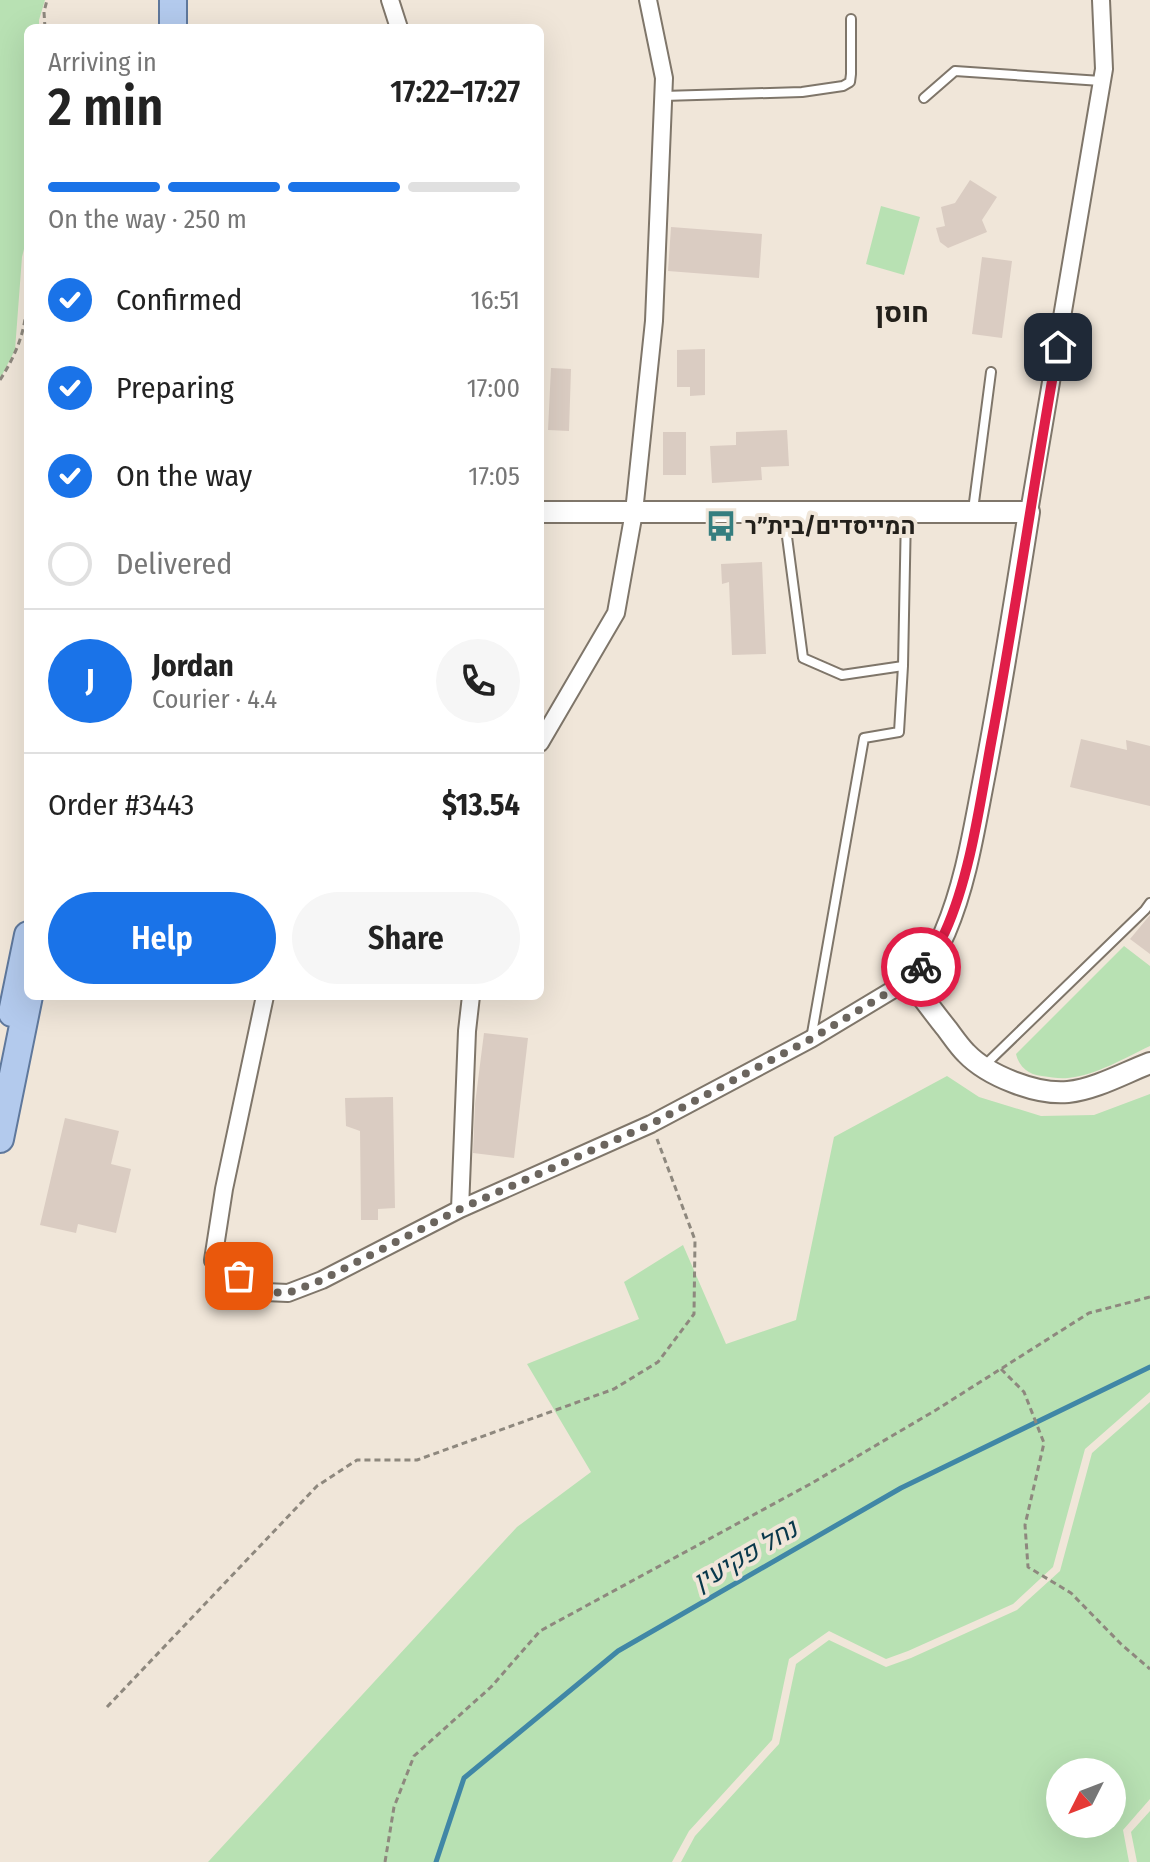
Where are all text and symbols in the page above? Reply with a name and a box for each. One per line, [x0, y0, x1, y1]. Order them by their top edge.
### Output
text: Arriving in [48, 47, 157, 78]
text: 17:22–17:27 [390, 74, 520, 110]
text: 2 min [48, 76, 164, 139]
text: On the way · 250 m [48, 204, 247, 235]
icon: check [48, 278, 92, 322]
text: Confirmed [116, 282, 242, 318]
text: 16:51 [471, 285, 520, 316]
district label: חוסן [875, 296, 929, 329]
pin [1024, 313, 1092, 381]
icon: home [1036, 325, 1080, 369]
icon: check [48, 366, 92, 410]
text: Preparing [116, 370, 234, 406]
text: 17:00 [467, 373, 520, 404]
icon: check [48, 454, 92, 498]
text: On the way [116, 458, 252, 494]
text: 17:05 [468, 461, 520, 492]
bus stop icon: המייסדים/בית״ר [704, 509, 738, 543]
place label: המייסדים/בית״ר [745, 512, 915, 540]
text: Delivered [116, 546, 232, 582]
button: phone [436, 639, 520, 723]
text: Jordan [152, 648, 234, 684]
text: J [86, 663, 94, 699]
text: Courier · 4.4 [152, 684, 277, 715]
text: Order #3443 [48, 787, 194, 823]
text: $13.54 [442, 787, 520, 823]
button: Help [48, 892, 276, 984]
button: Share [292, 892, 520, 984]
courier [881, 927, 961, 1007]
icon: bike [899, 945, 943, 989]
pin [205, 1242, 273, 1310]
icon: bag [217, 1254, 261, 1298]
water label: נחל פקיעין [688, 1512, 804, 1598]
north arrow [1046, 1758, 1126, 1838]
map controls [1046, 1758, 1126, 1838]

